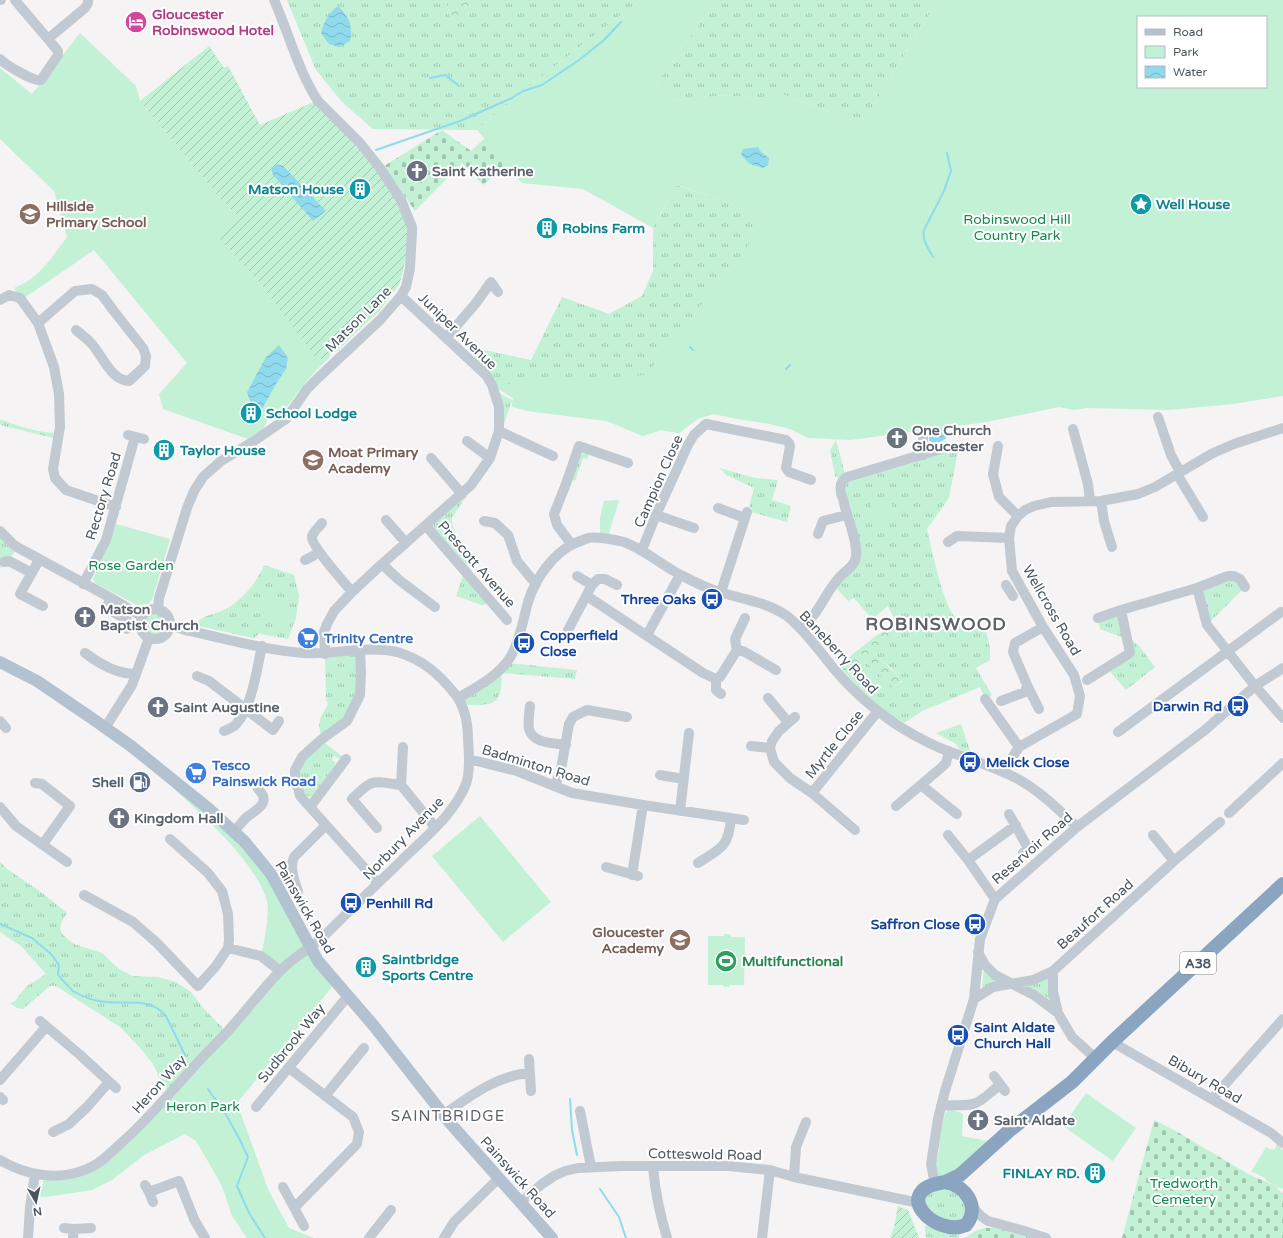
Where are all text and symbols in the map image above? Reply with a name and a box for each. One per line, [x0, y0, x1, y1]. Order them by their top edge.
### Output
place label: Gloucester Robinswood Hotel [152, 6, 274, 39]
hotel icon: Gloucester Robinswood Hotel [123, 9, 149, 35]
legend [1137, 16, 1267, 88]
text: Road [1173, 25, 1203, 39]
text: Park [1173, 45, 1199, 59]
text: Water [1173, 65, 1208, 79]
church icon: Saint Katherine [404, 158, 430, 184]
place label: Saint Katherine [432, 163, 534, 180]
building icon: Matson House [347, 176, 373, 202]
place label: Matson House [248, 181, 344, 198]
place icon: Well House [1128, 191, 1154, 217]
place label: Well House [1156, 196, 1230, 213]
place label: Hillside Primary School [46, 198, 147, 231]
school or university icon: Hillside Primary School [17, 201, 43, 227]
park label: Robinswood Hill Country Park [963, 211, 1071, 244]
building icon: Robins Farm [534, 215, 560, 241]
place label: Robins Farm [562, 220, 645, 237]
street label: Matson Lane [322, 283, 395, 356]
street label: Juniper Avenue [415, 289, 501, 373]
building icon: School Lodge [238, 400, 264, 426]
place label: School Lodge [266, 405, 357, 422]
place label: One Church Gloucester [912, 422, 991, 455]
church icon: One Church Gloucester [884, 425, 910, 451]
street label: Campion Close [630, 432, 687, 530]
building icon: Taylor House [151, 437, 177, 463]
place label: Taylor House [179, 442, 266, 459]
place label: Moat Primary Academy [328, 444, 419, 477]
school or university icon: Moat Primary Academy [300, 447, 326, 473]
street label: Rectory Road [82, 450, 125, 542]
street label: Prescott Avenue [434, 517, 519, 611]
park label: Rose Garden [88, 557, 174, 574]
street label: Wellcross Road [1019, 562, 1084, 659]
bus stop icon: Three Oaks [699, 586, 725, 612]
place label: Three Oaks [620, 591, 696, 608]
place label: Matson Baptist Church [100, 601, 199, 634]
church icon: Matson Baptist Church [72, 604, 98, 630]
street label: Baneberry Road [796, 607, 882, 698]
district label: ROBINSWOOD [865, 613, 1007, 635]
supermarket icon: Trinity Centre [295, 625, 321, 651]
place label: Copperfield Close [540, 627, 618, 660]
place label: Trinity Centre [323, 630, 413, 647]
bus stop icon: Copperfield Close [511, 630, 537, 656]
bus stop icon: Darwin Rd [1225, 693, 1251, 719]
church icon: Saint Augustine [145, 694, 171, 720]
place label: Darwin Rd [1153, 698, 1222, 715]
place label: Saint Augustine [174, 699, 279, 716]
street label: Myrtle Close [802, 707, 867, 782]
street label: Badminton Road [480, 741, 592, 790]
bus stop icon: Melick Close [957, 749, 983, 775]
place label: Melick Close [986, 754, 1069, 771]
place label: Tesco Painswick Road [211, 757, 316, 790]
supermarket icon: Tesco Painswick Road [183, 760, 209, 786]
fuel station icon: Shell [127, 769, 153, 795]
place label: Shell [92, 774, 124, 791]
street label: Norbury Avenue [359, 793, 447, 883]
church icon: Kingdom Hall [106, 805, 132, 831]
street label: Reservoir Road [988, 809, 1076, 888]
place label: Kingdom Hall [134, 810, 223, 827]
street label: Painswick Road [271, 858, 338, 957]
street label: Beaufort Road [1054, 876, 1137, 953]
bus stop icon: Penhill Rd [338, 890, 364, 916]
place label: Penhill Rd [366, 895, 433, 912]
bus stop icon: Saffron Close [962, 911, 988, 937]
place label: Saffron Close [871, 916, 960, 933]
place label: Gloucester Academy [592, 924, 665, 957]
school or university icon: Gloucester Academy [667, 927, 693, 953]
sports icon: Multifunctional [713, 948, 739, 974]
place label: Saintbridge Sports Centre [382, 951, 473, 984]
road number: A38 [1180, 952, 1216, 974]
place label: Multifunctional [742, 953, 843, 970]
building icon: Saintbridge Sports Centre [353, 954, 379, 980]
street label: Sudbrook Way [254, 1000, 329, 1086]
place label: Saint Aldate Church Hall [974, 1019, 1055, 1052]
bus stop icon: Saint Aldate Church Hall [945, 1022, 971, 1048]
street label: Heron Way [129, 1051, 190, 1117]
street label: Bibury Road [1165, 1052, 1245, 1107]
park label: Heron Park [166, 1098, 240, 1115]
district label: SAINTBRIDGE [391, 1107, 505, 1125]
church icon: Saint Aldate [965, 1107, 991, 1133]
place label: Saint Aldate [994, 1112, 1075, 1129]
street label: Painswick Road [476, 1133, 559, 1222]
street label: Cotteswold Road [648, 1145, 762, 1164]
building icon: FINLAY RD. [1082, 1160, 1108, 1186]
place label: FINLAY RD. [1003, 1165, 1080, 1182]
park label: Tredworth Cemetery [1150, 1175, 1218, 1208]
north arrow [16, 1182, 56, 1222]
text: N [32, 1204, 43, 1218]

